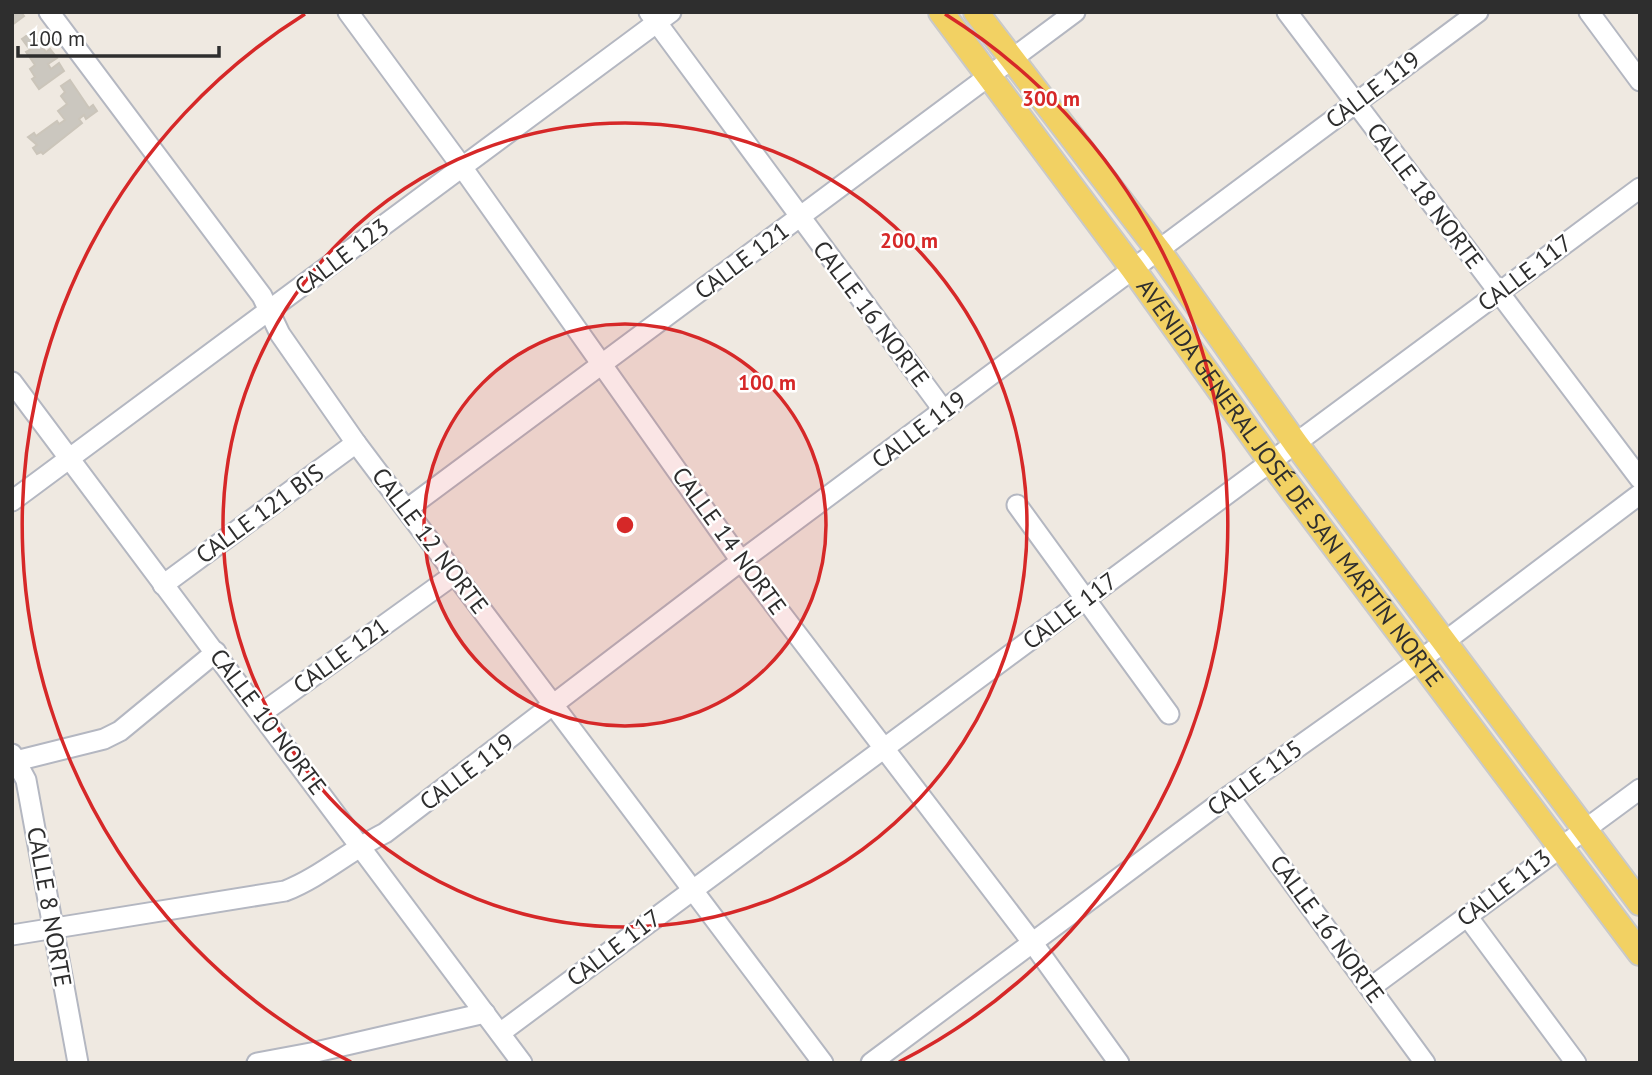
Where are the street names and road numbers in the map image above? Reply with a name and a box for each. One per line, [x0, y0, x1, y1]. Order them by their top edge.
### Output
street label: CALLE 119 [1319, 44, 1426, 135]
street label: CALLE 18 NORTE [1360, 116, 1491, 275]
street label: CALLE 123 [288, 211, 395, 302]
street label: CALLE 121 [688, 215, 795, 306]
street label: CALLE 117 [1471, 227, 1578, 318]
street label: CALLE 16 NORTE [806, 234, 937, 393]
street label: AVENIDA GENERAL JOSÉ DE SAN MARTÍN NORTE [1130, 272, 1451, 693]
street label: CALLE 119 [865, 384, 972, 475]
street label: CALLE 121 BIS [190, 457, 330, 570]
street label: CALLE 12 NORTE [365, 461, 496, 620]
street label: CALLE 14 NORTE [665, 461, 793, 621]
street label: CALLE 117 [1016, 565, 1123, 656]
street label: CALLE 121 [287, 611, 394, 701]
street label: CALLE 10 NORTE [203, 642, 334, 801]
street label: CALLE 119 [413, 726, 520, 817]
street label: CALLE 115 [1201, 733, 1308, 823]
street label: CALLE 8 NORTE [20, 824, 79, 989]
street label: CALLE 113 [1450, 842, 1557, 933]
street label: CALLE 16 NORTE [1263, 849, 1391, 1009]
street label: CALLE 117 [560, 902, 667, 993]

